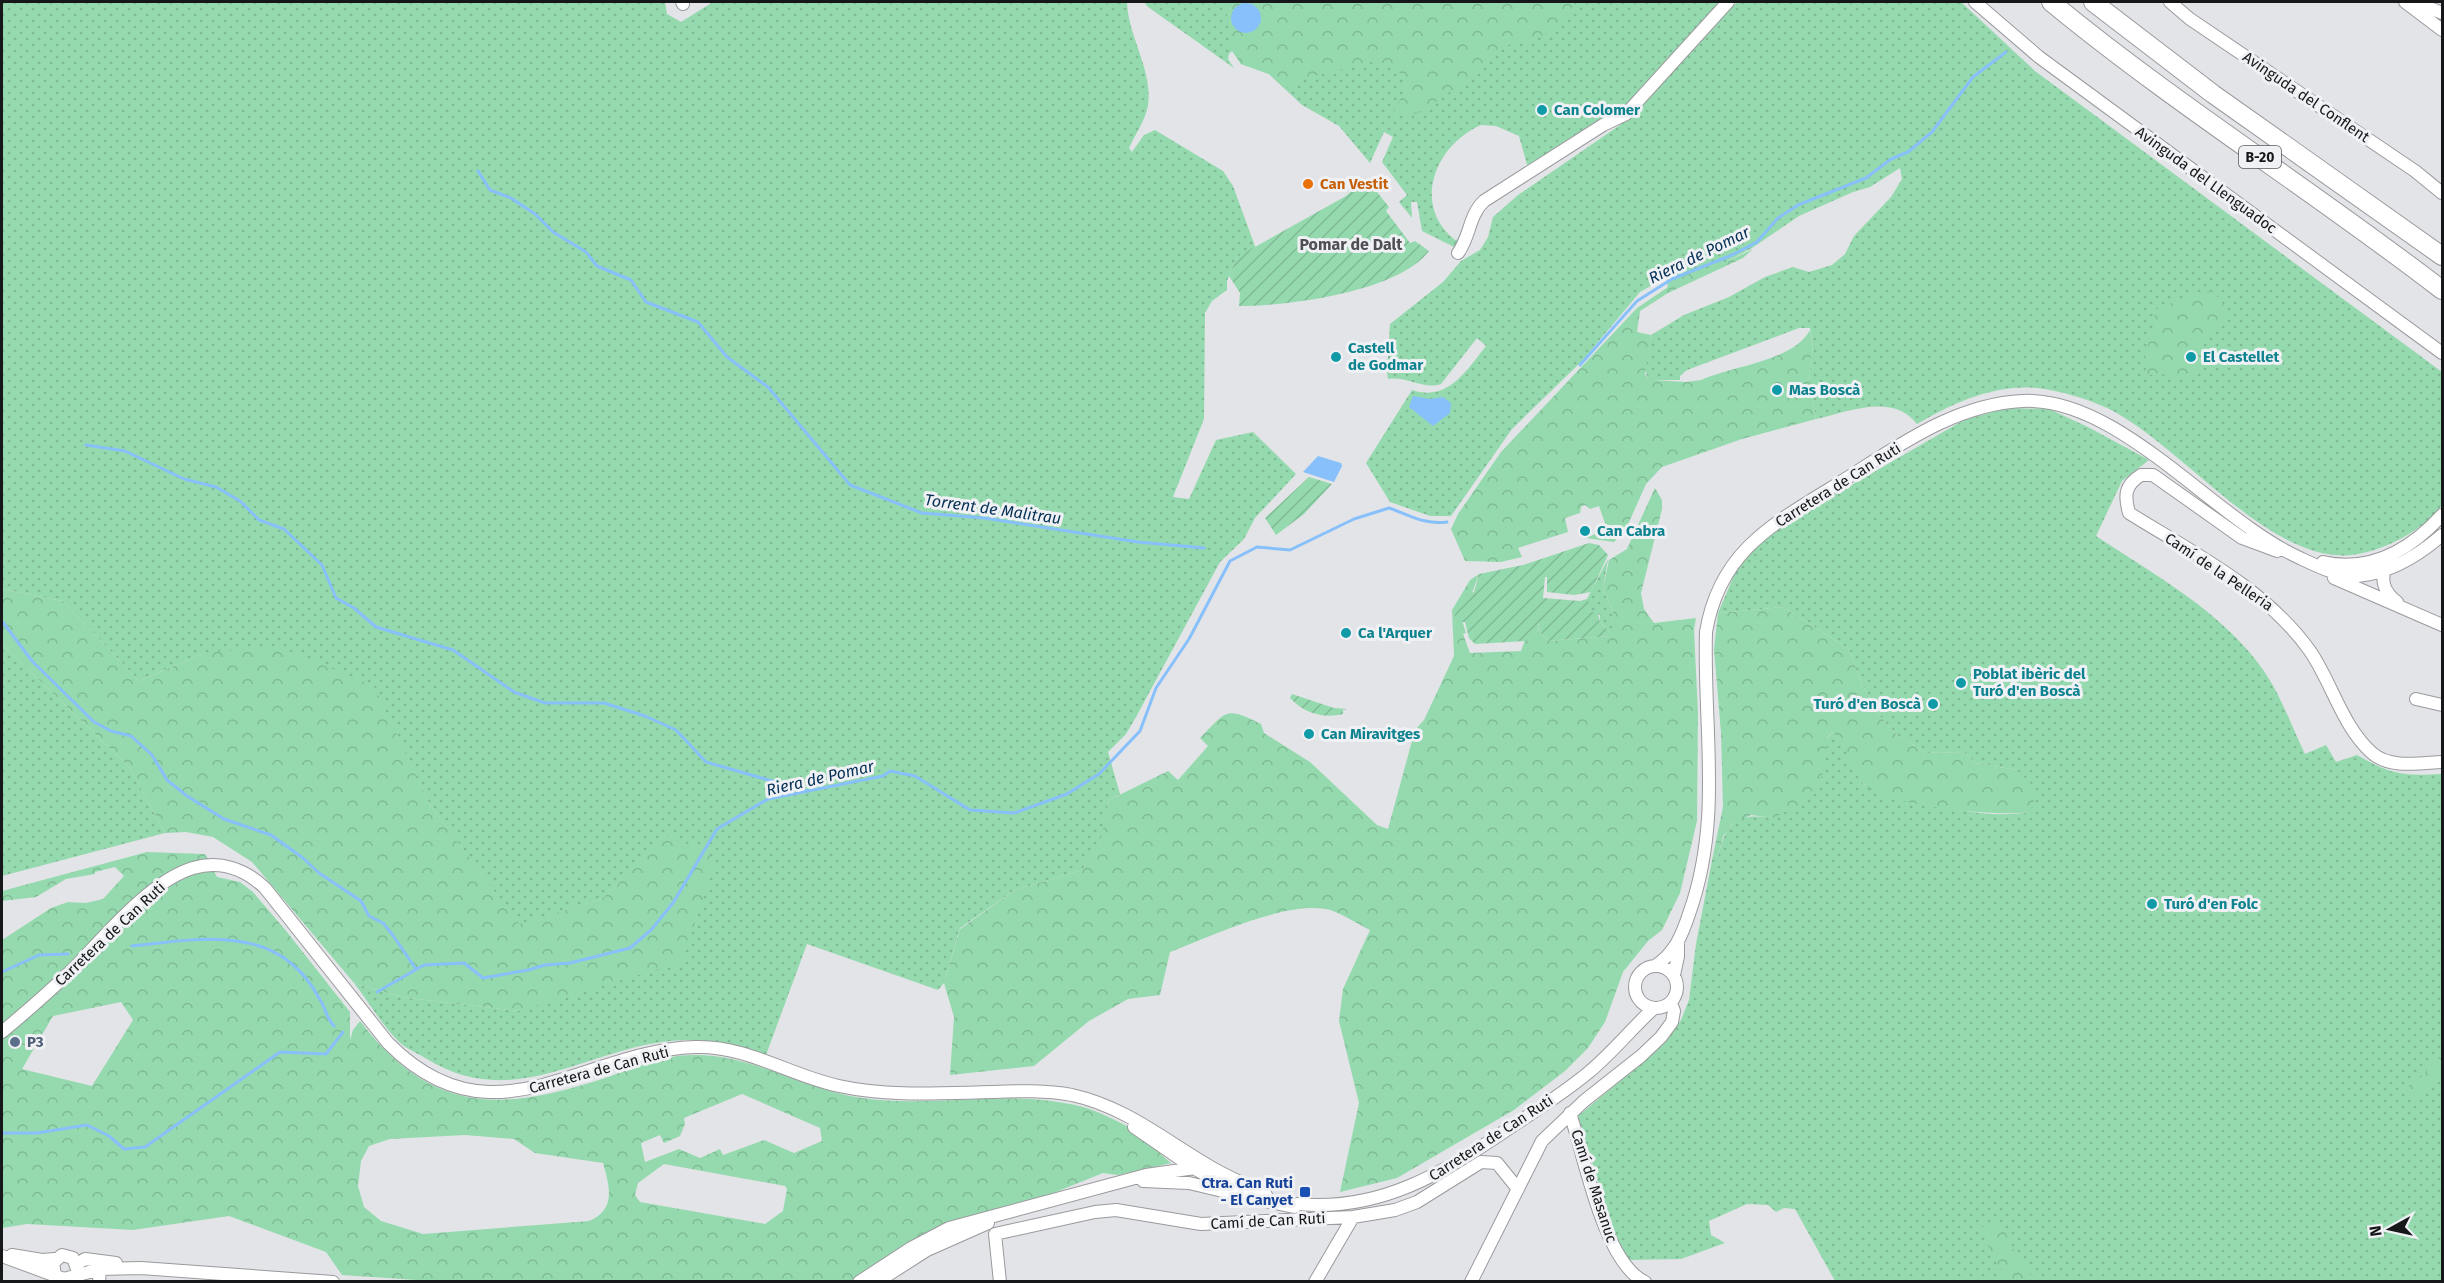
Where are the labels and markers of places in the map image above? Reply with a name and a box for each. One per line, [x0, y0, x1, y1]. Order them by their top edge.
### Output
place label: Can Colomer [1554, 101, 1641, 119]
marker: Can Colomer [1535, 103, 1549, 117]
place label: Can Vestit [1320, 175, 1389, 193]
marker: Can Vestit [1301, 177, 1315, 191]
place label: Castell de Godmar [1348, 339, 1424, 374]
place label: El Castellet [2203, 348, 2279, 366]
marker: Castell de Godmar [1329, 350, 1343, 364]
marker: El Castellet [2184, 350, 2198, 364]
place label: Mas Boscà [1789, 381, 1860, 399]
marker: Mas Boscà [1770, 383, 1784, 397]
place label: Can Cabra [1597, 522, 1665, 540]
marker: Can Cabra [1578, 524, 1592, 538]
place label: Ca l'Arquer [1358, 624, 1433, 642]
marker: Ca l'Arquer [1339, 626, 1353, 640]
place label: Poblat ibèric del Turó d'en Boscà [1973, 665, 2086, 700]
marker: Poblat ibèric del Turó d'en Boscà [1954, 676, 1968, 690]
place label: Turó d'en Boscà [1814, 695, 1921, 713]
marker: Turó d'en Boscà [1926, 697, 1940, 711]
place label: Can Miravitges [1321, 725, 1420, 743]
marker: Can Miravitges [1302, 727, 1316, 741]
place label: Turó d'en Folc [2164, 895, 2259, 913]
marker: Turó d'en Folc [2145, 897, 2159, 911]
place label: P3 [27, 1033, 44, 1051]
marker: P3 [8, 1035, 22, 1049]
place label: Ctra. Can Ruti - El Canyet [1201, 1174, 1293, 1209]
marker: Ctra. Can Ruti - El Canyet [1298, 1185, 1312, 1199]

